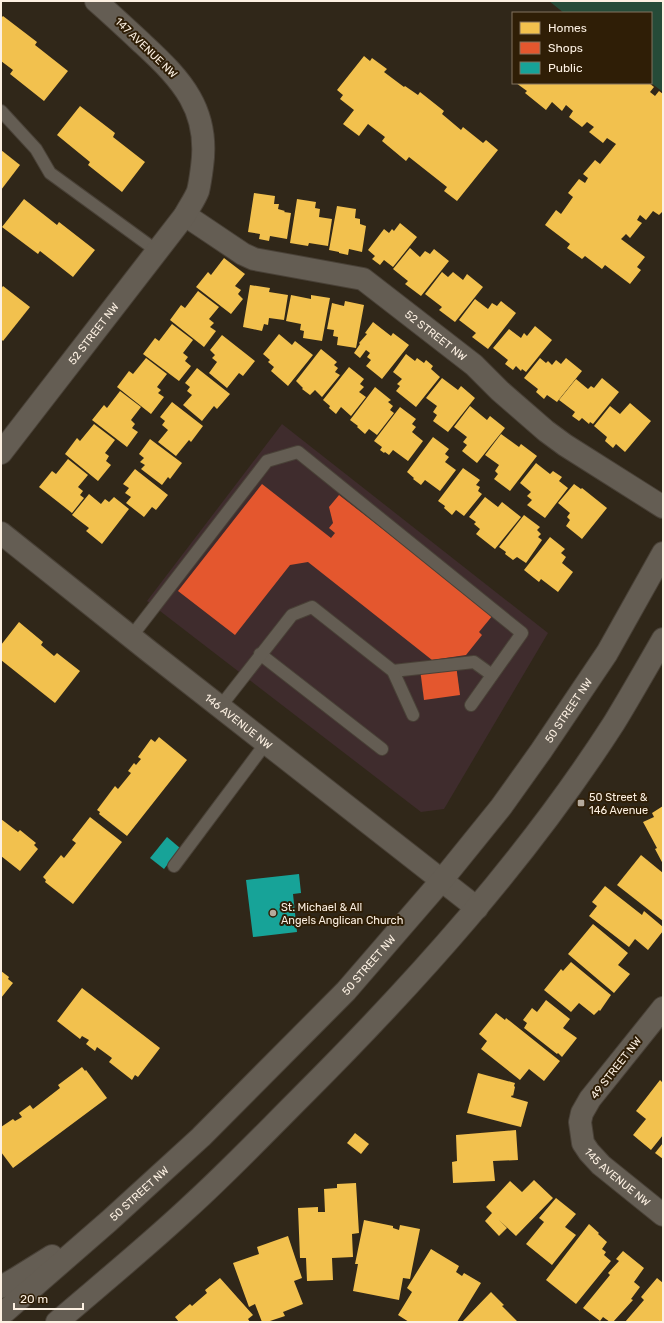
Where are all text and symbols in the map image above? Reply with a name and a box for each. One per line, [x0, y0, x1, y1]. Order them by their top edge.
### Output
legend [512, 12, 652, 84]
street label: 147 AVENUE NW [112, 15, 180, 81]
text: Homes [548, 21, 587, 35]
text: Shops [548, 41, 583, 55]
text: Public [548, 61, 583, 75]
street label: 52 STREET NW [65, 300, 121, 367]
street label: 52 STREET NW [402, 307, 470, 364]
street label: 50 STREET NW [542, 675, 595, 745]
street label: 146 AVENUE NW [202, 691, 275, 752]
place label: 50 Street & 146 Avenue [589, 791, 648, 817]
marker: 50 Street & 146 Avenue [576, 798, 586, 808]
place label: St. Michael & All Angels Anglican Church [281, 901, 403, 927]
marker: St. Michael & All Angels Anglican Church [268, 908, 278, 918]
street label: 50 STREET NW [339, 932, 398, 998]
street label: 49 STREET NW [588, 1034, 644, 1102]
street label: 145 AVENUE NW [582, 1146, 653, 1209]
street label: 50 STREET NW [107, 1163, 171, 1224]
scale bar [14, 1285, 83, 1311]
text: 20 m [20, 1292, 48, 1306]

